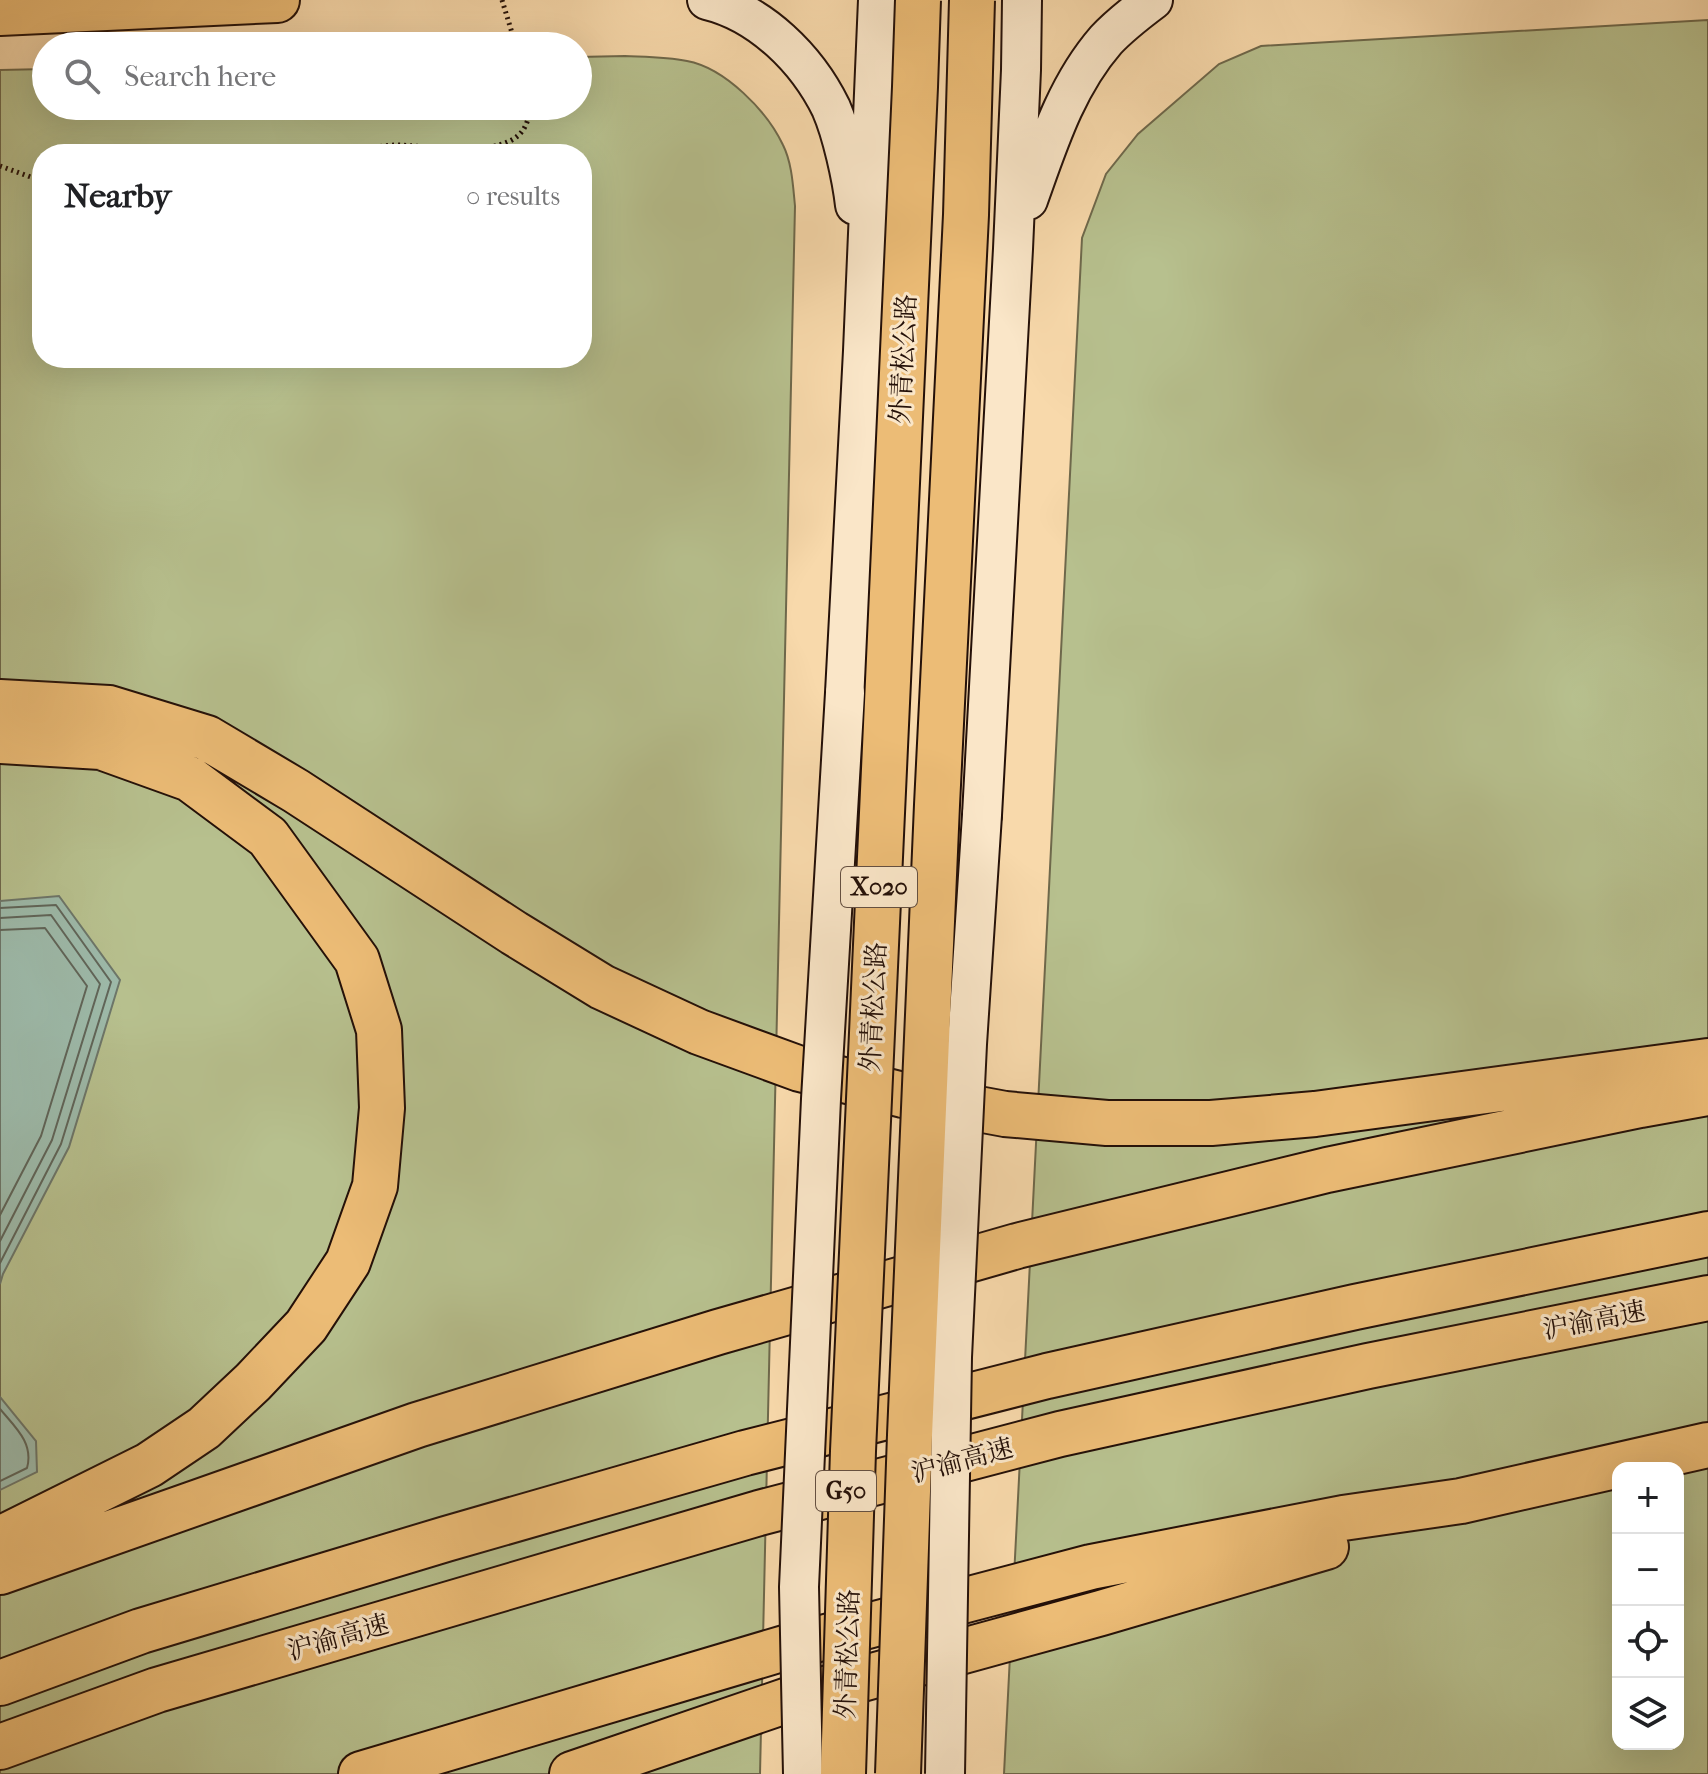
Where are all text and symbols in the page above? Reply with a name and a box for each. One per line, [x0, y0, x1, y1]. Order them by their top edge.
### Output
search box [32, 32, 592, 120]
icon: search [60, 54, 104, 98]
text: Search here [124, 59, 276, 94]
text: Nearby [64, 176, 171, 216]
text: 0 results [466, 181, 560, 212]
street label: 外青松公路 [885, 293, 922, 425]
road number: X020 [841, 867, 917, 907]
street label: 外青松公路 [855, 941, 892, 1073]
street label: 沪渝高速 [1540, 1295, 1648, 1346]
street label: 沪渝高速 [908, 1432, 1016, 1489]
map controls [1612, 1462, 1684, 1750]
button: + [1612, 1462, 1684, 1534]
road number: G50 [816, 1471, 876, 1511]
button: − [1612, 1534, 1684, 1606]
street label: 外青松公路 [830, 1589, 865, 1720]
button: locate [1612, 1606, 1684, 1678]
street label: 沪渝高速 [284, 1608, 392, 1667]
button: layers [1612, 1678, 1684, 1750]

